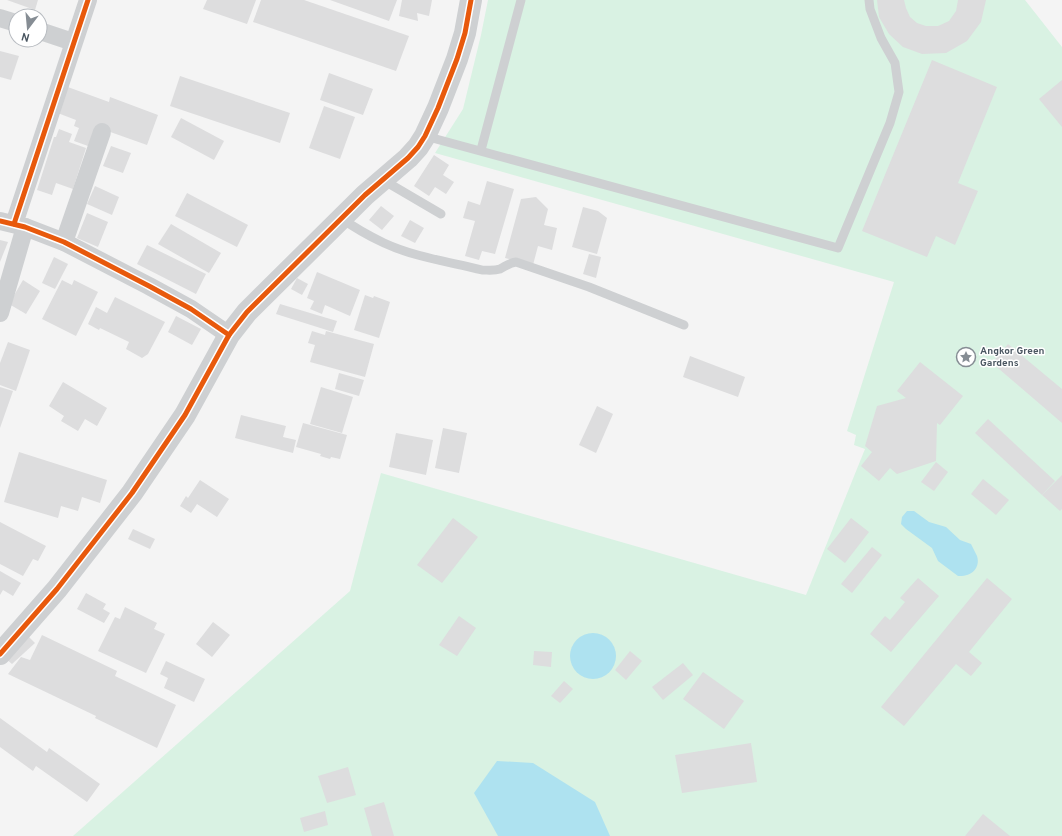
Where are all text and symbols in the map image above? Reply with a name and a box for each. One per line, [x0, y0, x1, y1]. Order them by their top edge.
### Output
north arrow [8, 8, 48, 48]
text: N [20, 29, 31, 44]
place label: Angkor Green Gardens [980, 345, 1045, 370]
place icon: Angkor Green Gardens [955, 346, 977, 368]

